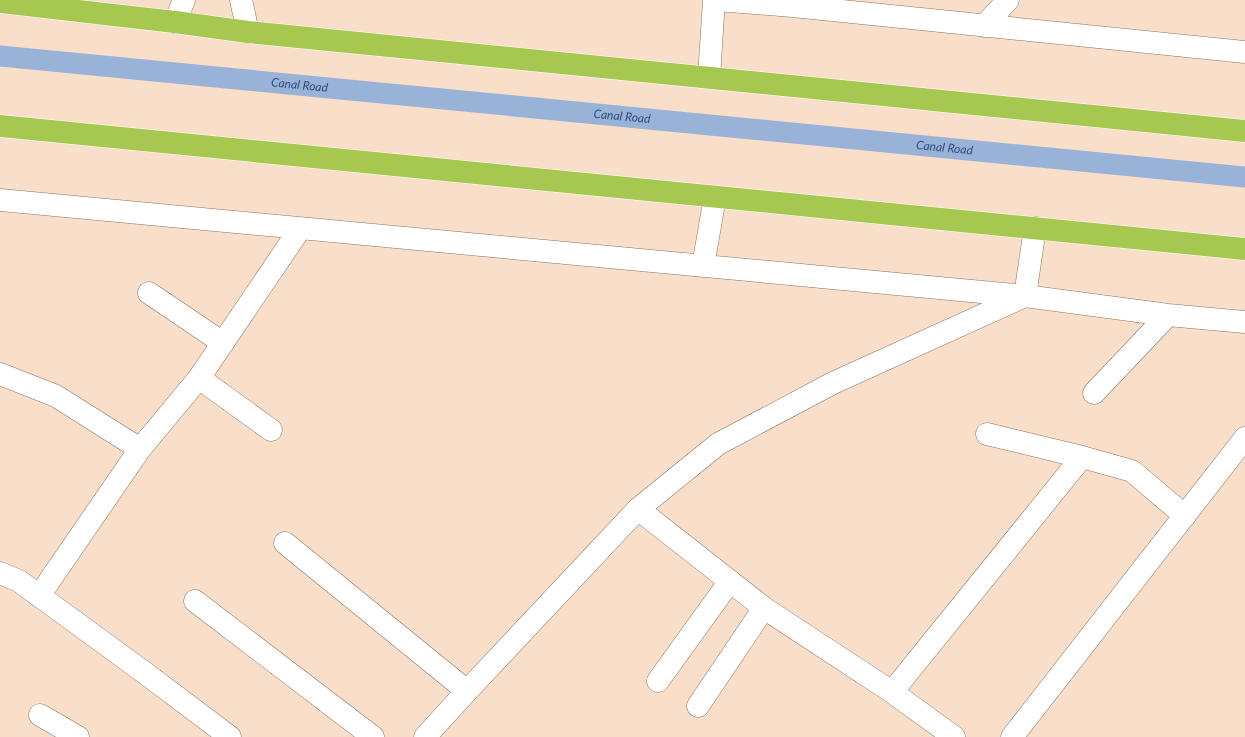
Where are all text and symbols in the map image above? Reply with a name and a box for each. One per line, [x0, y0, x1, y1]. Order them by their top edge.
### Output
water label: Canal Road [271, 74, 329, 95]
water label: Canal Road [593, 106, 652, 126]
water label: Canal Road [916, 137, 974, 158]

